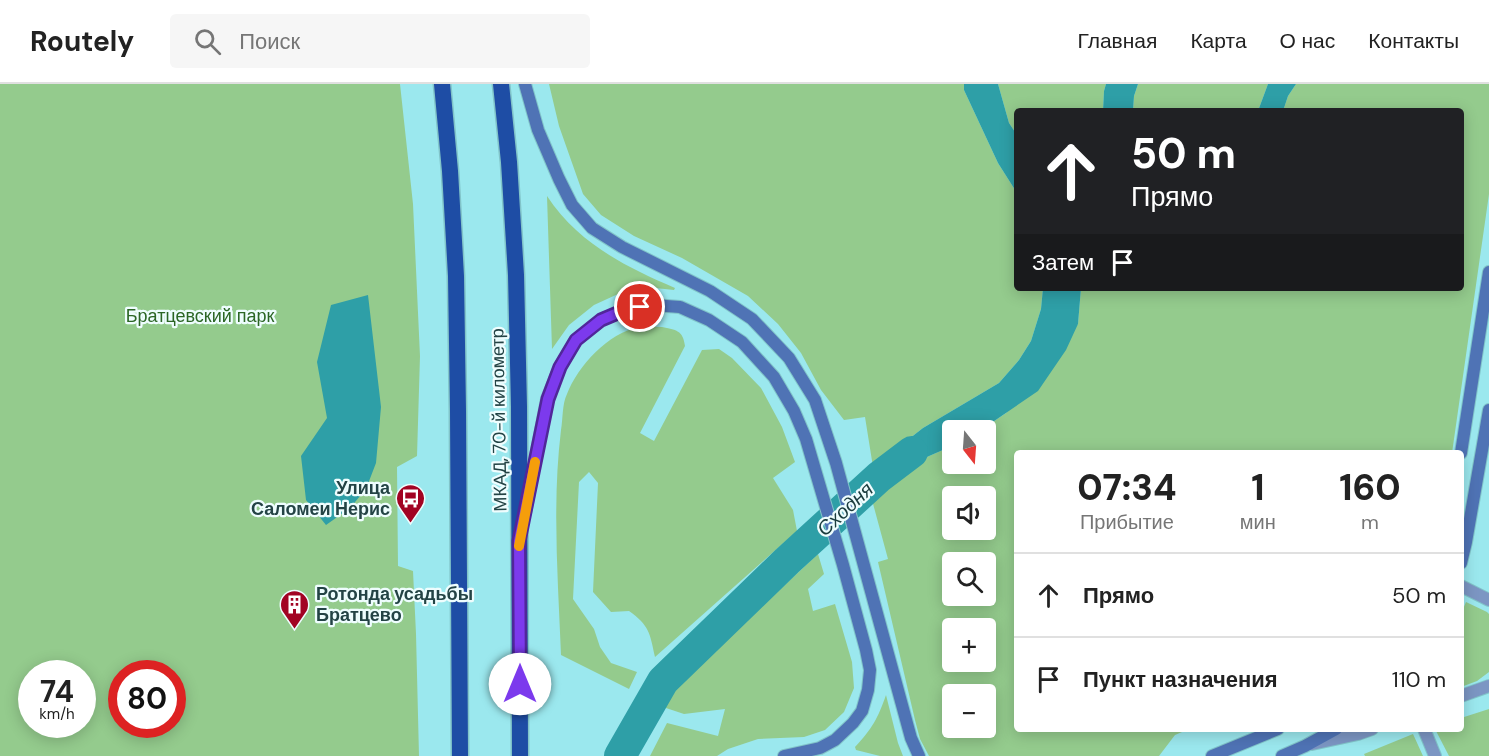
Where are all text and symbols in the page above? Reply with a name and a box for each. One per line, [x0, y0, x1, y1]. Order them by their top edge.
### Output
search box [170, 14, 590, 68]
text: Routely [30, 23, 134, 60]
icon: search [191, 25, 224, 58]
text: Поиск [239, 27, 300, 56]
text: Главная [1077, 27, 1157, 55]
text: Карта [1190, 27, 1247, 55]
text: О нас [1280, 27, 1335, 55]
text: Контакты [1368, 27, 1459, 55]
text: 50 m [1131, 126, 1236, 181]
icon: ahead [1032, 132, 1110, 210]
text: Прямо [1131, 179, 1213, 214]
icon: arrive [1106, 246, 1139, 279]
text: Затем [1032, 248, 1094, 277]
pin [614, 281, 665, 332]
icon: arrive [623, 290, 656, 323]
park label: Братцевский парк [126, 304, 274, 328]
street label: МКАД, 70-й километр [485, 328, 513, 512]
north arrow [942, 420, 996, 474]
map controls [942, 420, 996, 738]
text: 07:34 [1077, 464, 1177, 511]
text: 1 [1251, 464, 1264, 511]
text: 160 [1339, 464, 1401, 511]
place label: Улица Саломеи Нерис [251, 476, 391, 521]
water label: Сходня [811, 476, 879, 542]
bus stop icon: Улица Саломеи Нерис [395, 482, 427, 524]
button: sound [942, 486, 996, 540]
text: Прибытие [1080, 509, 1174, 535]
text: мин [1240, 509, 1276, 535]
text: m [1361, 509, 1379, 535]
button: search [942, 552, 996, 606]
icon: ahead [1032, 579, 1065, 612]
text: Прямо [1083, 581, 1154, 610]
text: 50 m [1392, 581, 1446, 610]
place label: Ротонда усадьбы Братцево [316, 582, 473, 627]
building icon: Ротонда усадьбы Братцево [279, 588, 311, 630]
button: + [942, 618, 996, 672]
position arrow [488, 652, 552, 716]
speed limit sign: 80 [108, 660, 186, 738]
icon: arrive [1032, 663, 1065, 696]
text: Пункт назначения [1083, 665, 1278, 694]
text: 110 m [1392, 665, 1446, 694]
text: 74 [40, 672, 74, 711]
button: − [942, 684, 996, 738]
text: km/h [39, 704, 75, 724]

